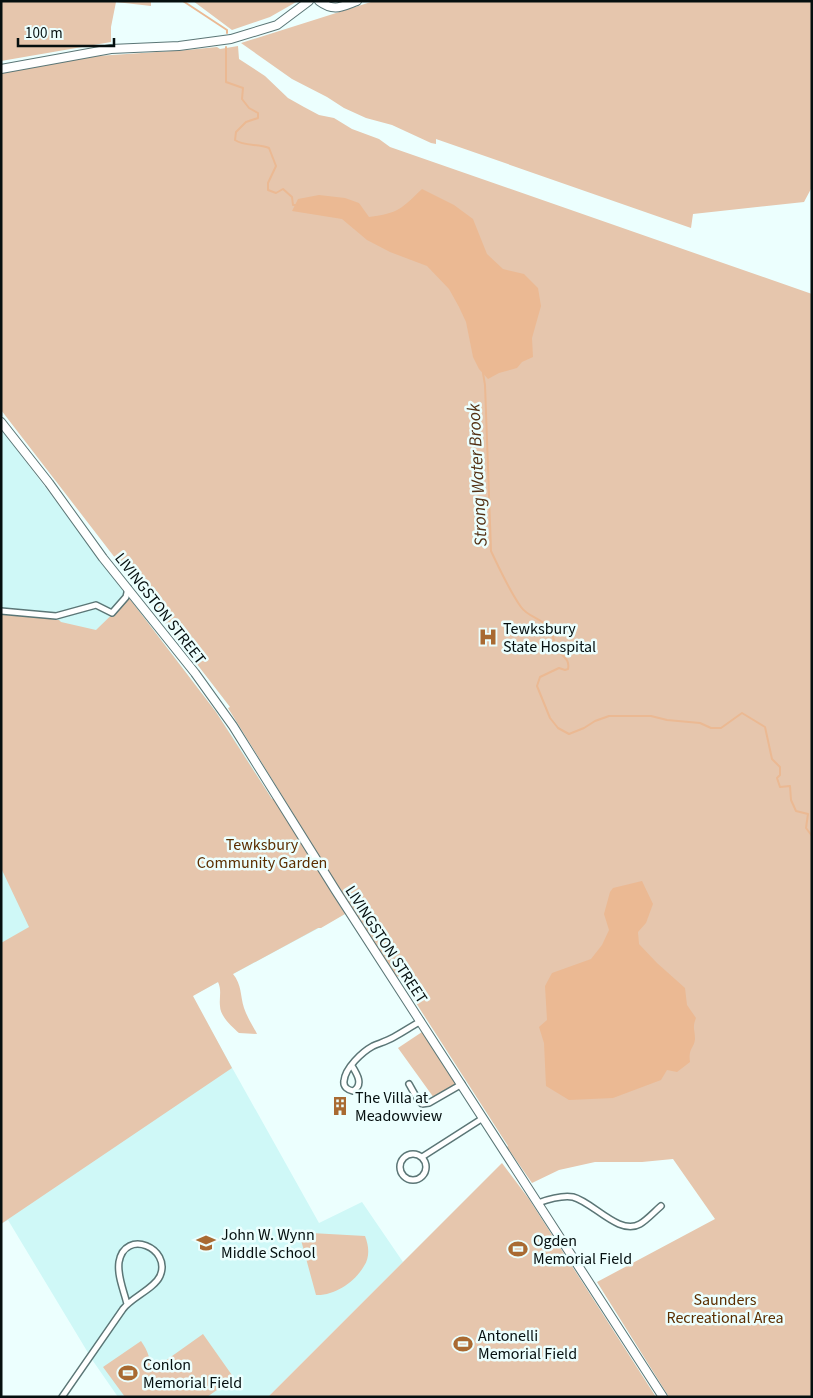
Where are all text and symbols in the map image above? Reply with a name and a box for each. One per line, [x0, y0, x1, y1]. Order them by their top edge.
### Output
scale bar [18, 15, 114, 47]
text: 100 m [25, 23, 63, 44]
water label: Strong Water Brook [461, 402, 494, 547]
street label: LIVINGSTON STREET [109, 548, 211, 670]
place label: Tewksbury State Hospital [503, 618, 596, 658]
hospital icon: Tewksbury State Hospital [477, 626, 499, 648]
park label: Tewksbury Community Garden [197, 834, 327, 874]
street label: LIVINGSTON STREET [340, 881, 433, 1008]
place label: The Villa at Meadowview [355, 1087, 443, 1127]
building icon: The Villa at Meadowview [329, 1095, 351, 1117]
place label: John W. Wynn Middle School [221, 1224, 316, 1264]
place label: Ogden Memorial Field [533, 1230, 632, 1270]
school or university icon: John W. Wynn Middle School [195, 1232, 217, 1254]
sports icon: Ogden Memorial Field [507, 1238, 529, 1260]
park label: Saunders Recreational Area [666, 1289, 784, 1329]
place label: Antonelli Memorial Field [478, 1325, 577, 1365]
sports icon: Antonelli Memorial Field [452, 1333, 474, 1355]
place label: Conlon Memorial Field [143, 1354, 242, 1394]
sports icon: Conlon Memorial Field [117, 1362, 139, 1384]

